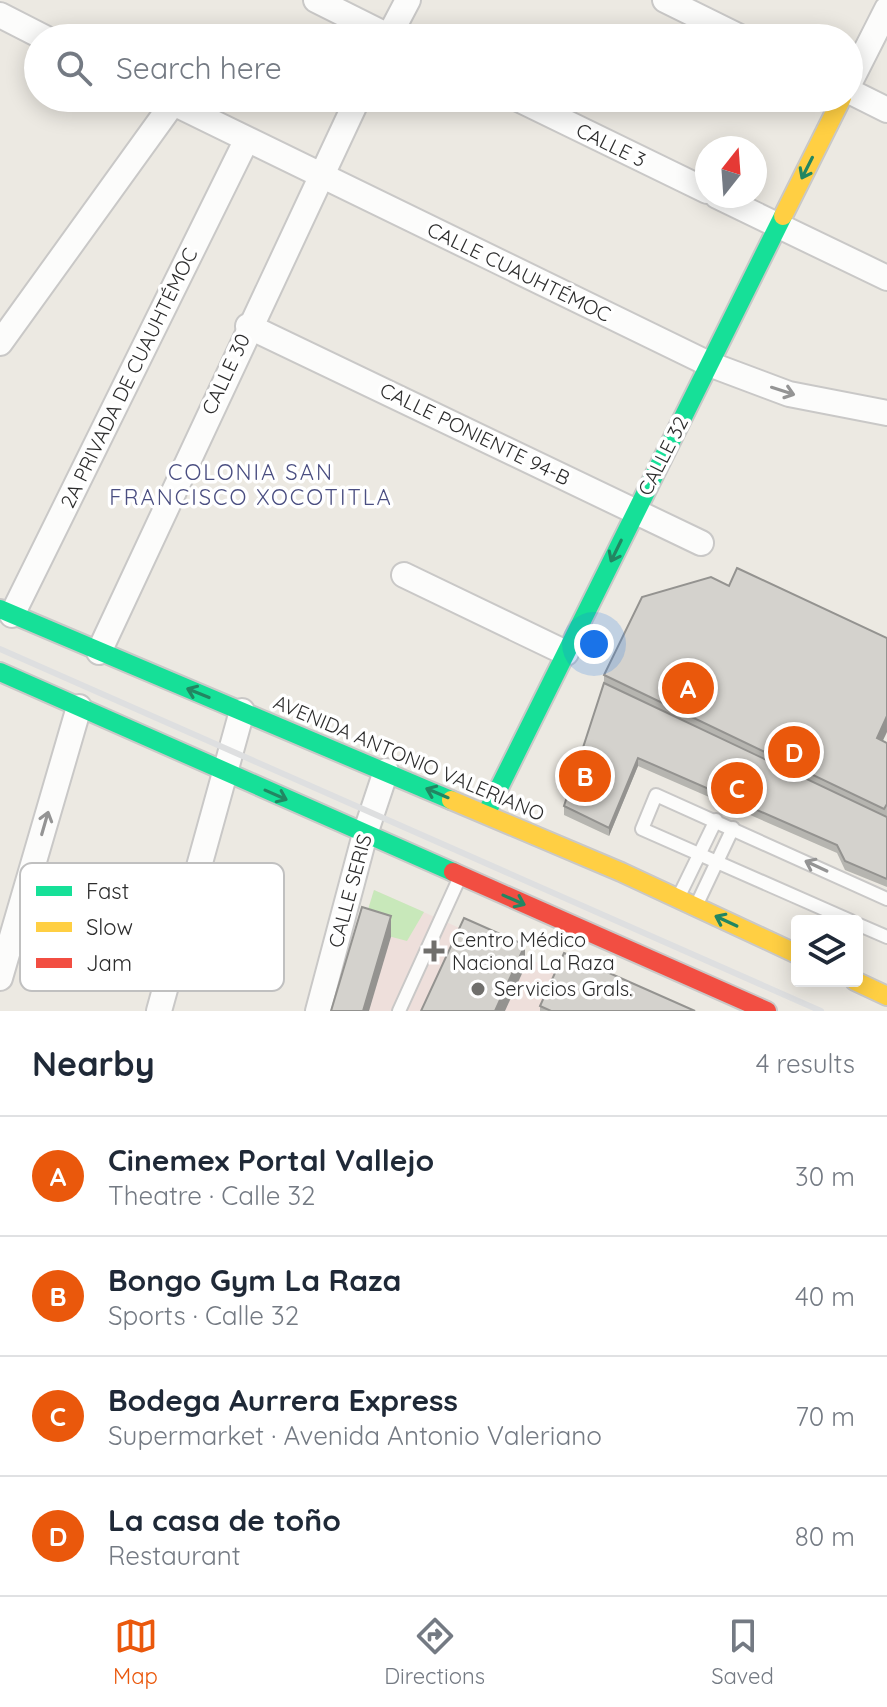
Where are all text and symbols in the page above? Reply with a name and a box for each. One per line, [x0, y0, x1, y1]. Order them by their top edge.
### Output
search box [24, 24, 863, 112]
icon: search [52, 46, 96, 90]
text: Search here [116, 49, 282, 87]
street label: CALLE 3 [572, 117, 650, 172]
north arrow [695, 136, 767, 208]
one-way arrow [799, 155, 815, 179]
street label: CALLE CUAUHTÉMOC [423, 216, 615, 327]
street label: 2A PRIVADA DE CUAUHTÉMOC [55, 244, 203, 512]
street label: CALLE 30 [196, 329, 255, 418]
street label: CALLE PONIENTE 94-B [376, 377, 574, 490]
one-way arrow [770, 384, 795, 399]
street label: CALLE 32 [632, 412, 693, 500]
district label: COLONIA SAN FRANCISCO XOCOTITLA [109, 458, 393, 511]
one-way arrow [608, 538, 623, 562]
your location [574, 624, 614, 664]
pin: A [662, 658, 714, 718]
one-way arrow [186, 684, 210, 699]
street label: AVENIDA ANTONIO VALERIANO [270, 689, 548, 826]
pin: D [768, 722, 820, 782]
pin: B [559, 746, 611, 806]
pin: C [711, 758, 763, 818]
one-way arrow [425, 785, 450, 800]
one-way arrow [264, 788, 288, 803]
one-way arrow [38, 810, 53, 836]
street label: CALLE SERIS [322, 831, 377, 950]
one-way arrow [805, 858, 829, 873]
legend [20, 863, 284, 991]
text: Fast [86, 877, 129, 905]
one-way arrow [502, 893, 526, 908]
text: Slow [86, 913, 133, 941]
one-way arrow [715, 913, 739, 928]
map controls [791, 915, 863, 987]
button: layers [791, 915, 863, 987]
place label: Centro Médico Nacional La Raza [452, 927, 615, 975]
marker: Centro Médico Nacional La Raza [423, 940, 445, 962]
text: Jam [86, 949, 132, 977]
place label: Servicios Grals. [494, 976, 633, 1001]
marker: Servicios Grals. [469, 980, 487, 998]
text: Nearby [32, 1042, 155, 1085]
text: 4 results [756, 1047, 855, 1080]
text: Cinemex Portal Vallejo [108, 1141, 434, 1179]
text: A [50, 1160, 66, 1193]
text: 30 m [795, 1160, 855, 1193]
text: Theatre · Calle 32 [108, 1179, 315, 1212]
text: Bongo Gym La Raza [108, 1261, 401, 1299]
text: B [49, 1280, 67, 1313]
text: 40 m [795, 1280, 855, 1313]
text: Sports · Calle 32 [108, 1299, 299, 1332]
text: Bodega Aurrera Express [108, 1381, 458, 1419]
text: C [50, 1400, 66, 1433]
text: 70 m [795, 1400, 855, 1433]
text: Supermarket · Avenida Antonio Valeriano [108, 1419, 602, 1452]
text: La casa de toño [108, 1501, 341, 1539]
text: D [49, 1520, 67, 1553]
text: 80 m [795, 1520, 855, 1553]
text: Restaurant [108, 1539, 241, 1572]
tab: Map [113, 1614, 158, 1690]
tab: Directions [384, 1614, 485, 1690]
tab: Saved [711, 1614, 774, 1690]

